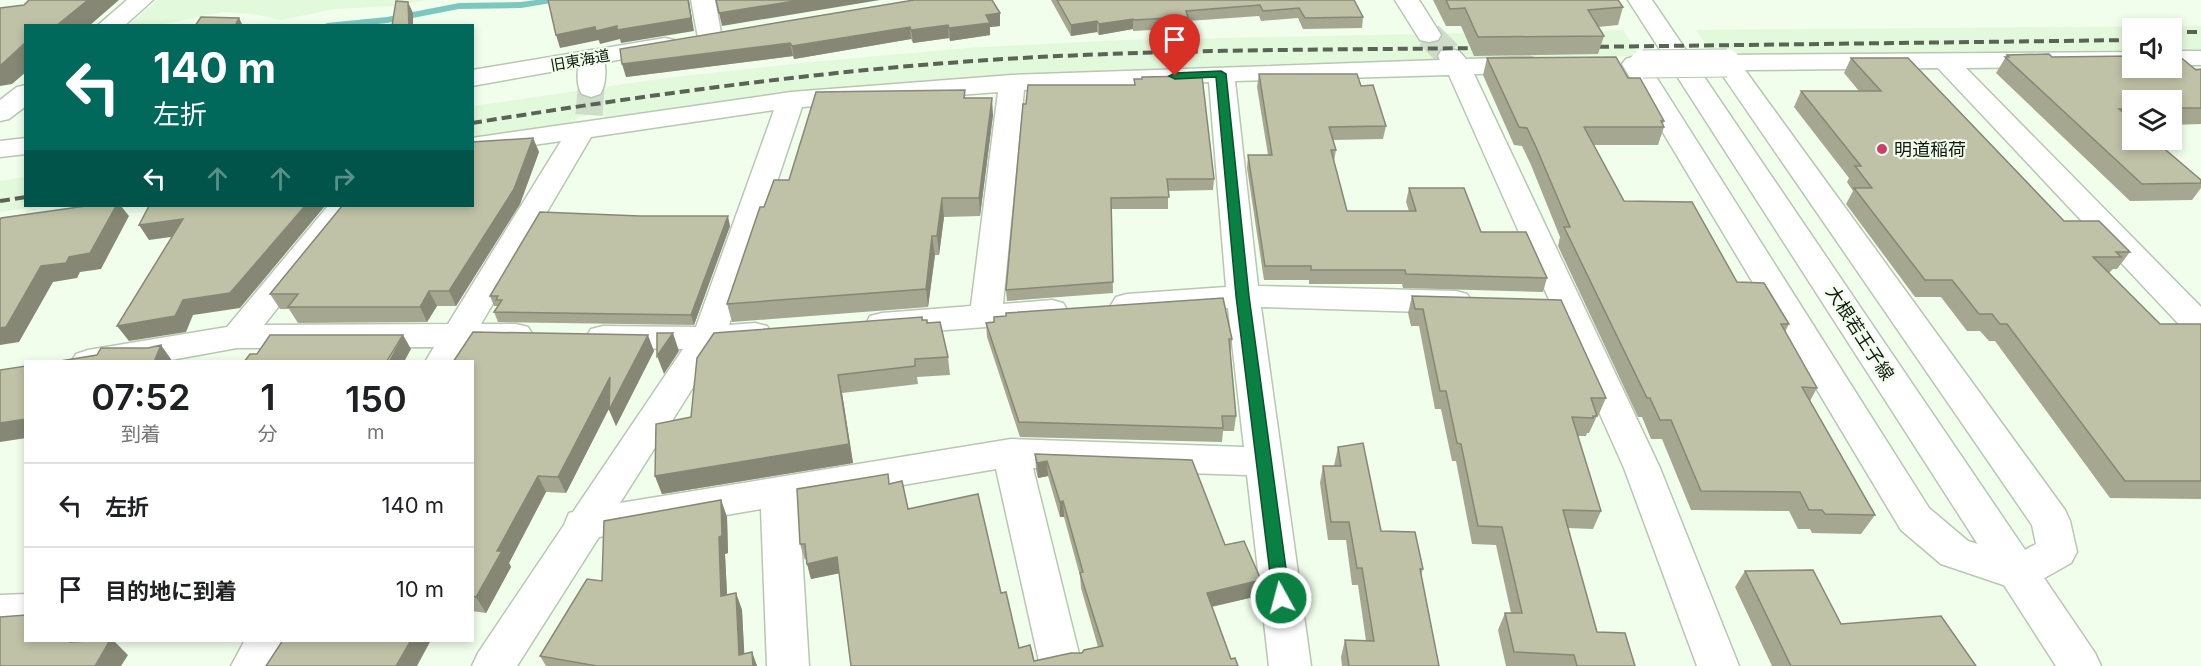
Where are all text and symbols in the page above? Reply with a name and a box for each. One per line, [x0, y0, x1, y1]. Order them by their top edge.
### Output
pin [1149, 14, 1200, 76]
map controls [2122, 18, 2182, 150]
button: sound [2122, 18, 2182, 78]
icon: arrive [1158, 23, 1191, 56]
text: 140 m [153, 42, 276, 93]
street label: 旧東海道 [549, 45, 611, 75]
icon: left [54, 48, 132, 126]
button: layers [2122, 90, 2182, 150]
text: 左折 [153, 98, 207, 131]
place label: 明道稲荷 [1894, 139, 1966, 160]
marker: 明道稲荷 [1875, 142, 1889, 156]
icon: left [138, 162, 171, 195]
icon: ahead [201, 162, 234, 195]
icon: ahead [264, 162, 297, 195]
icon: right [327, 162, 360, 195]
street label: 大根若王子線 [1822, 282, 1898, 384]
text: 07:52 [91, 375, 190, 419]
text: 1 [260, 375, 275, 419]
text: 150 [345, 377, 407, 421]
text: m [367, 420, 385, 444]
text: 到着 [121, 422, 161, 446]
text: 分 [258, 422, 278, 446]
icon: left [54, 489, 87, 522]
text: 140 m [382, 492, 444, 518]
text: 左折 [105, 494, 149, 520]
position arrow [1249, 566, 1313, 630]
icon: arrive [54, 573, 87, 606]
text: 10 m [396, 576, 444, 602]
text: 目的地に到着 [105, 578, 237, 604]

